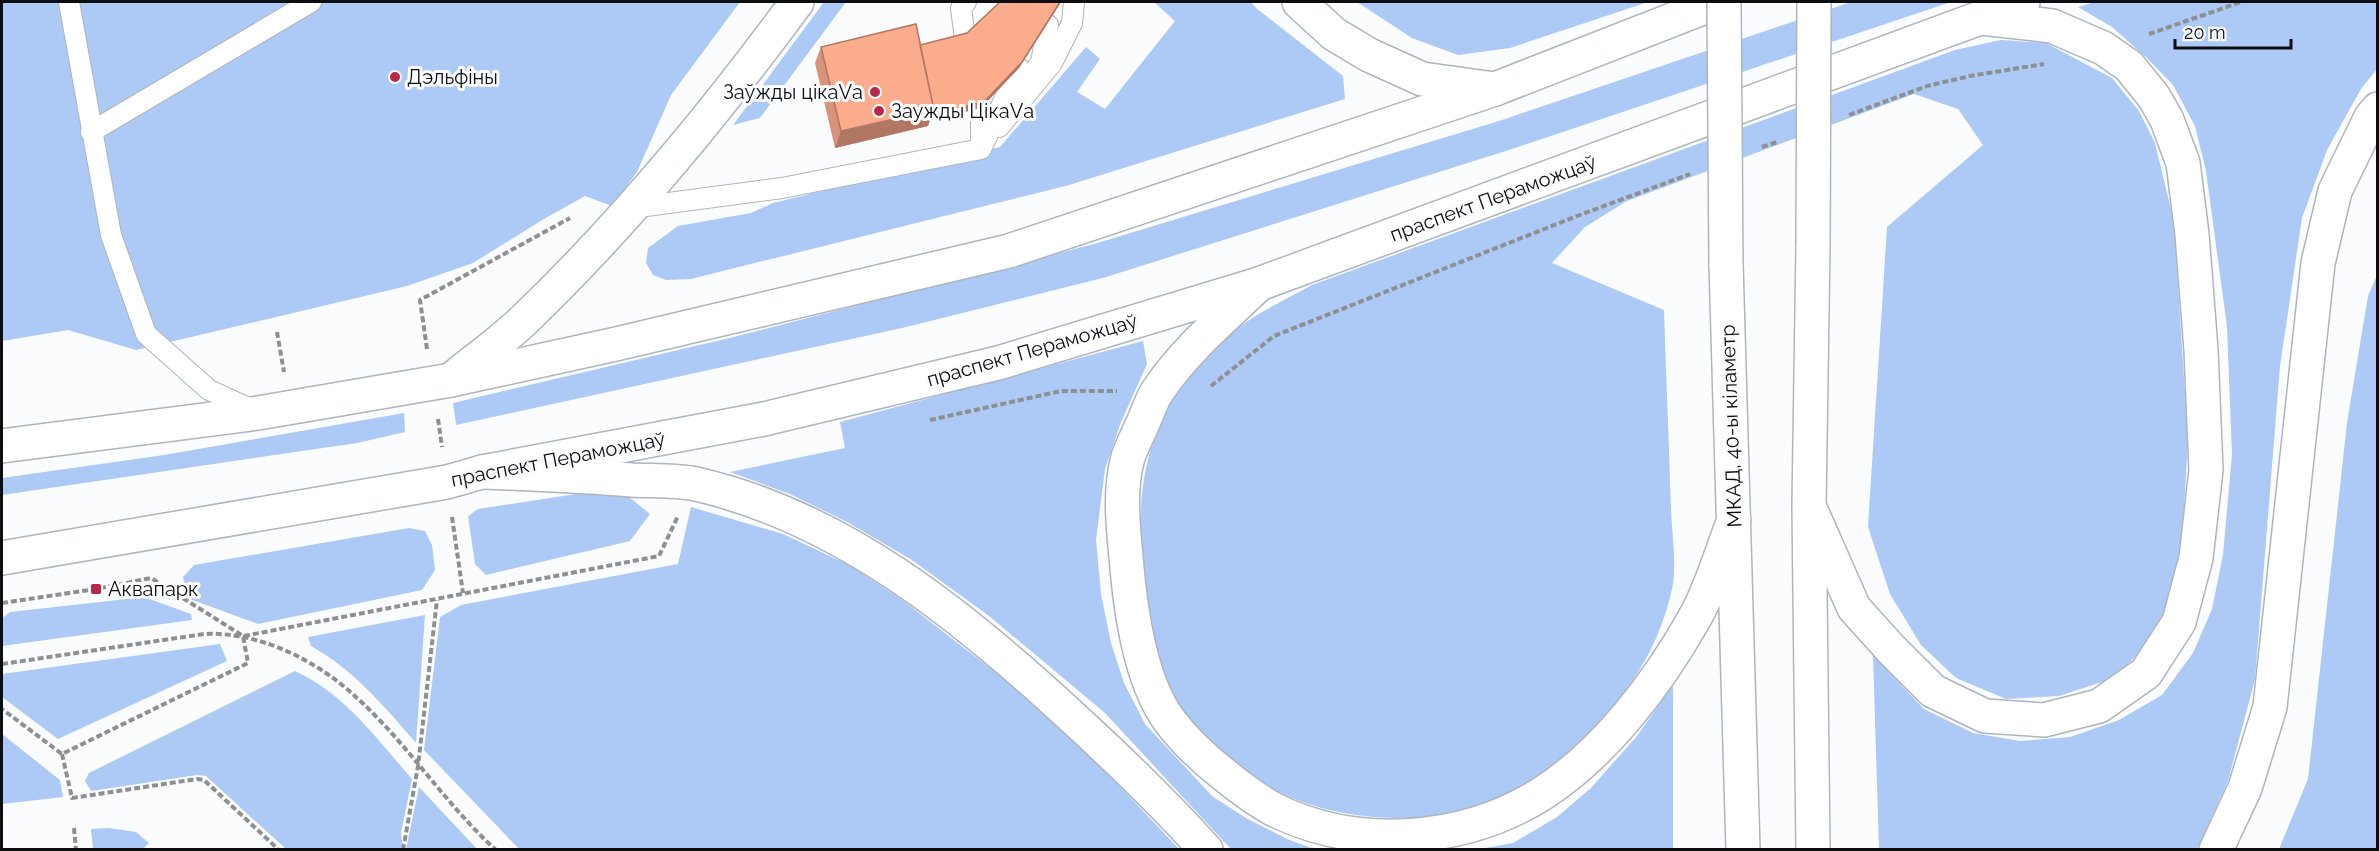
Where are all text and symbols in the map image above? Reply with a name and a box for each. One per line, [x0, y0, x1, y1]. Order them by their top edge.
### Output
scale bar [2175, 12, 2290, 50]
text: 20 m [2184, 22, 2226, 43]
place label: Дэльфіны [407, 65, 498, 89]
marker: Дэльфіны [388, 70, 402, 84]
place label: Заўжды цікаVа [723, 80, 863, 104]
marker: Заўжды цікаVа [868, 85, 882, 99]
place label: Заужды ЦікаVа [891, 99, 1034, 123]
marker: Заужды ЦікаVа [872, 104, 886, 118]
street label: праспект Пераможцаў [1387, 149, 1600, 247]
street label: праспект Пераможцаў [924, 308, 1140, 392]
street label: МКАД, 40-ы кіламетр [1715, 324, 1747, 528]
street label: праспект Пераможцаў [449, 426, 667, 492]
place label: Аквапарк [108, 577, 199, 601]
marker: Аквапарк [89, 582, 103, 596]

